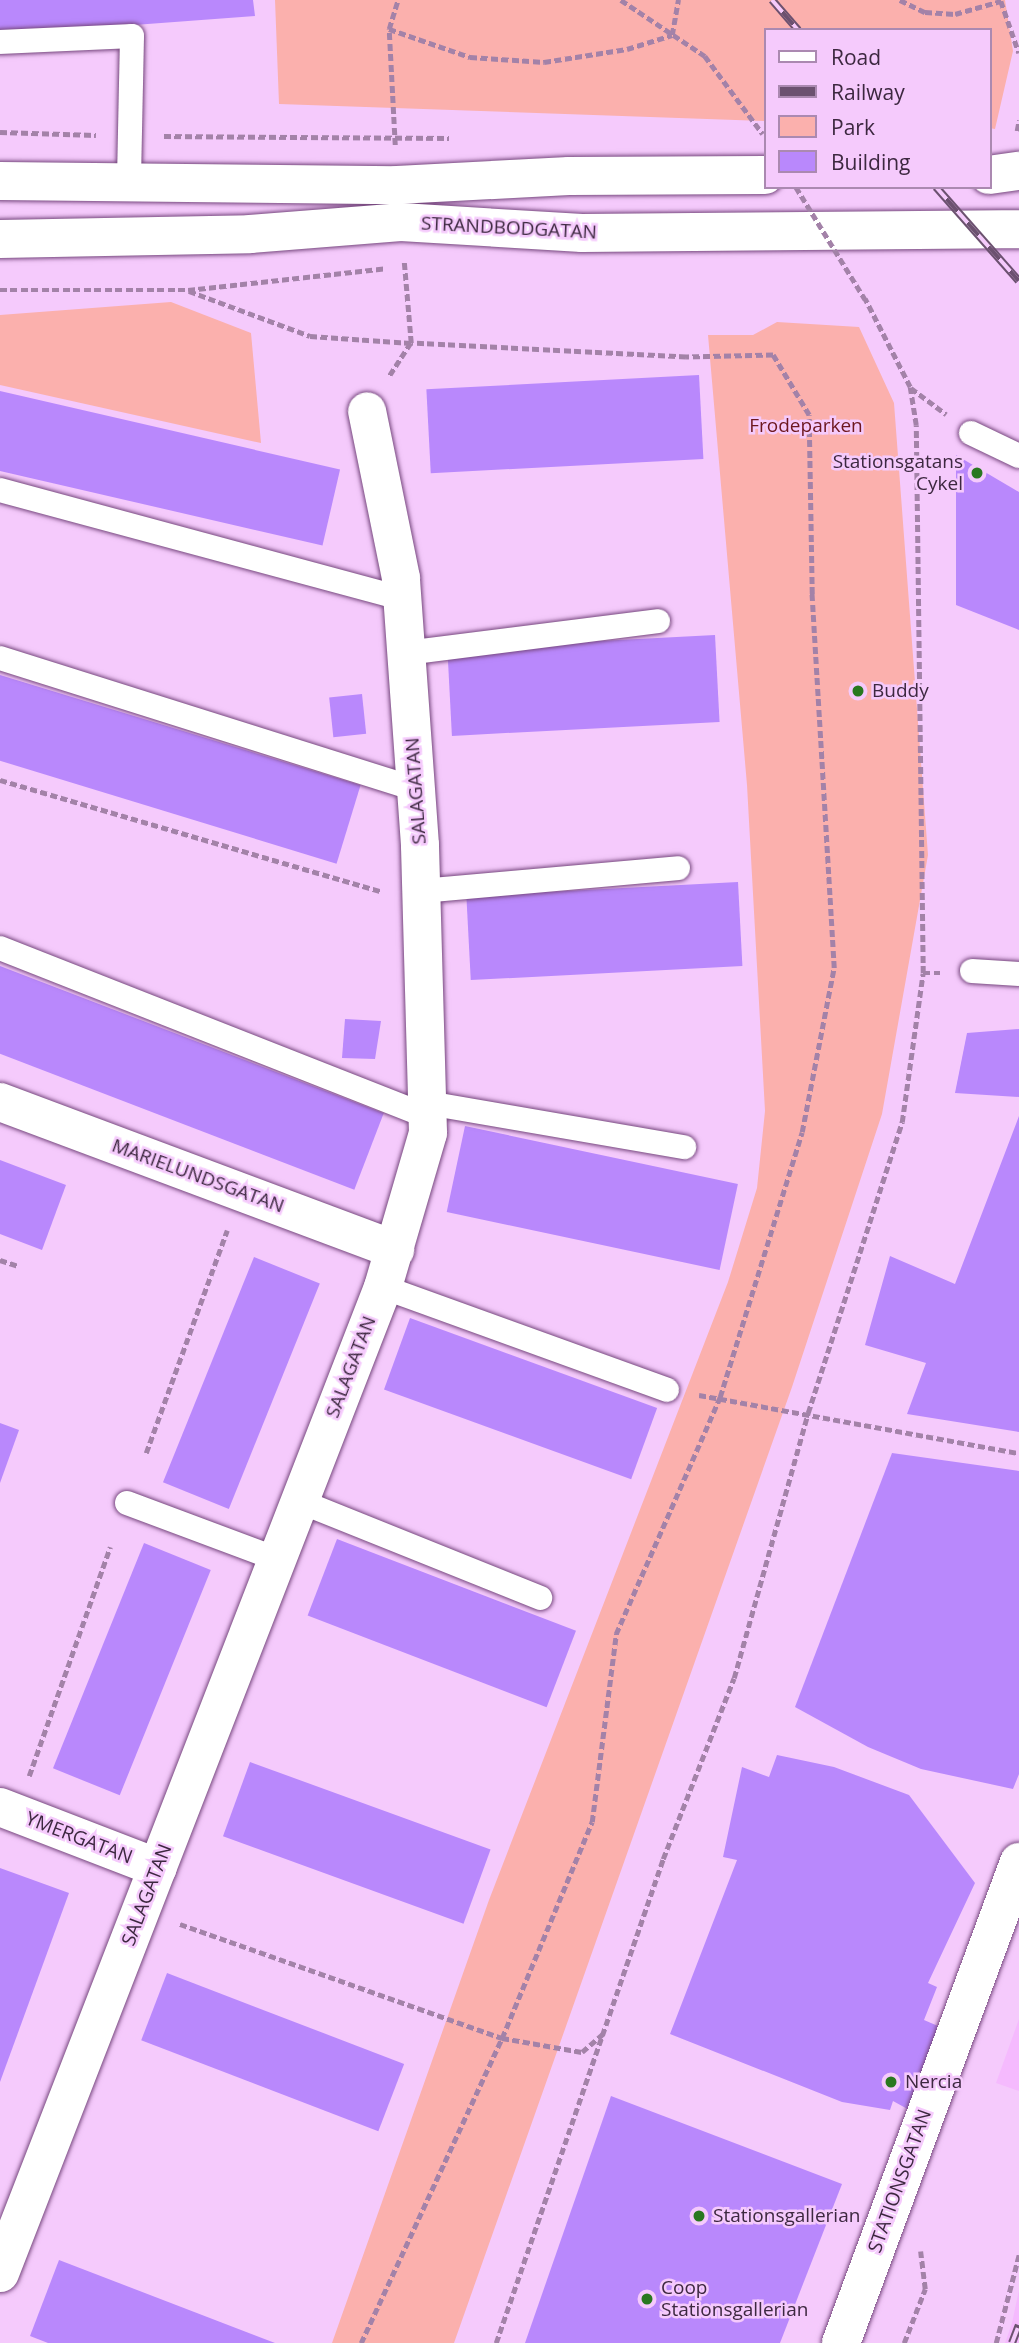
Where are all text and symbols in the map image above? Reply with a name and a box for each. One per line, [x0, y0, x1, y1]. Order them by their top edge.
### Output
legend [764, 28, 991, 189]
text: Road [831, 43, 881, 71]
text: Railway [831, 78, 905, 106]
text: Park [831, 113, 875, 141]
text: Building [831, 148, 910, 176]
street label: STRANDBODGATAN [420, 212, 598, 244]
park label: Frodeparken [749, 415, 863, 437]
place label: Stationsgatans Cykel [833, 451, 963, 495]
marker: Stationsgatans Cykel [969, 465, 985, 481]
place label: Buddy [872, 680, 929, 702]
marker: Buddy [850, 683, 866, 699]
street label: SALAGATAN [401, 737, 431, 845]
street label: MARIELUNDSGATAN [109, 1134, 287, 1218]
street label: SALAGATAN [321, 1313, 381, 1421]
street label: YMERGATAN [22, 1807, 136, 1869]
street label: SALAGATAN [117, 1841, 177, 1949]
place label: Nercia [905, 2071, 962, 2093]
marker: Nercia [883, 2074, 899, 2090]
street label: STATIONSGATAN [864, 2106, 936, 2256]
place label: Stationsgallerian [713, 2205, 860, 2227]
marker: Stationsgallerian [691, 2208, 707, 2224]
place label: Coop Stationsgallerian [661, 2277, 808, 2321]
marker: Coop Stationsgallerian [639, 2291, 655, 2307]

